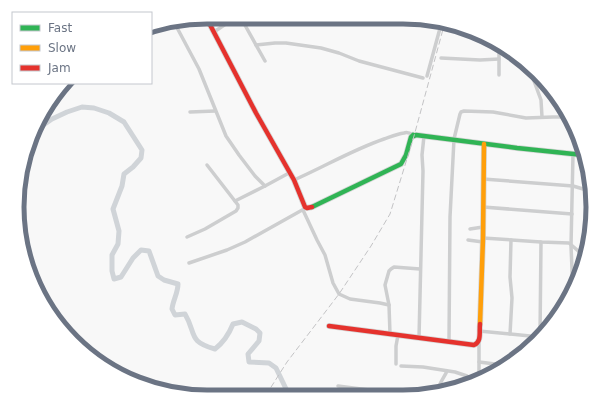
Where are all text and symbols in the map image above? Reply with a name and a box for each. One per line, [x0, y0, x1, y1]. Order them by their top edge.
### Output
legend [12, 12, 152, 84]
text: Fast [48, 21, 72, 35]
text: Slow [48, 41, 76, 55]
text: Jam [47, 61, 71, 75]

